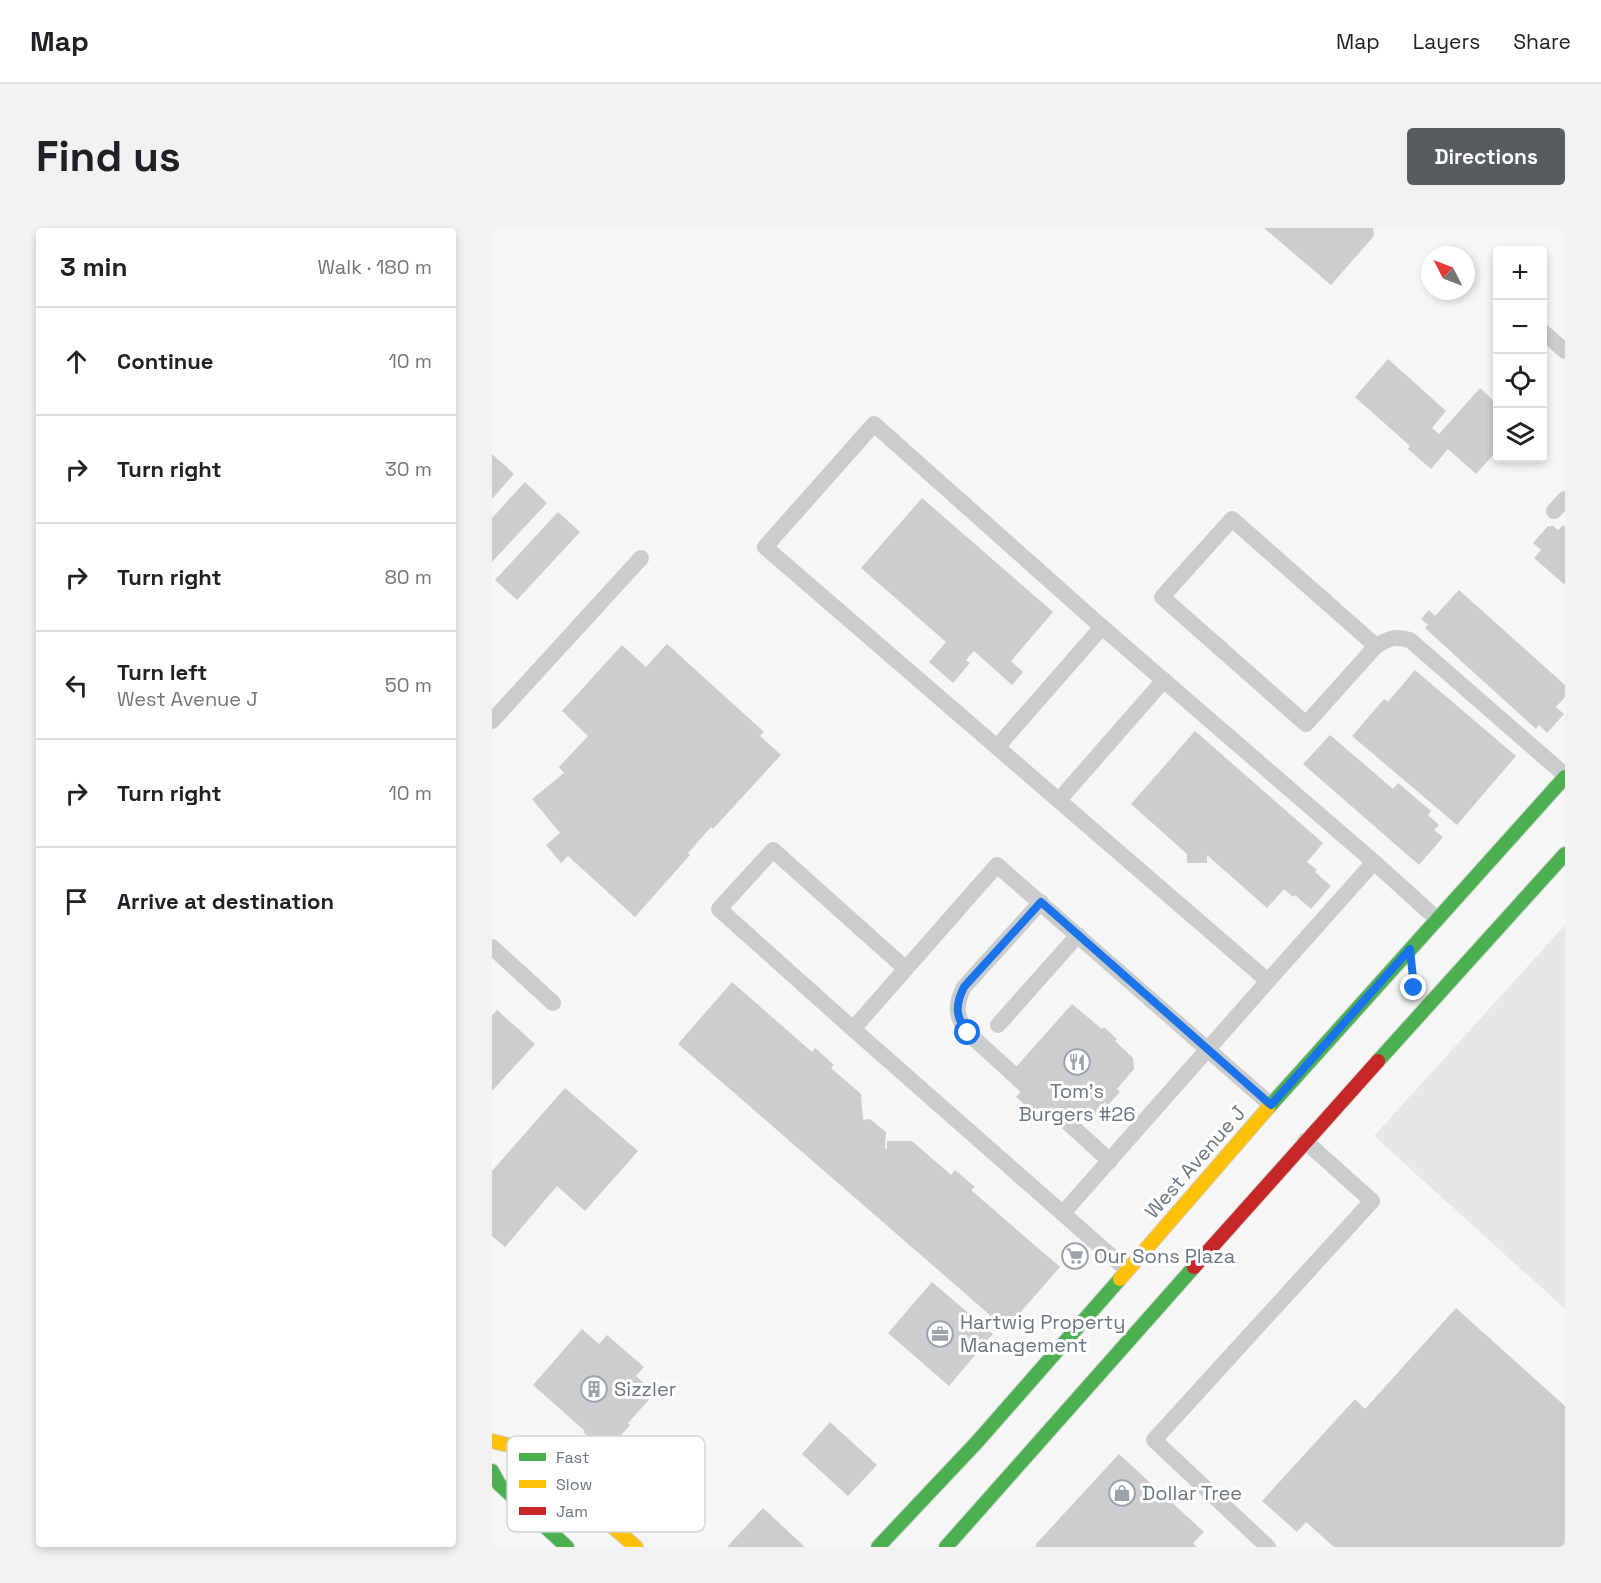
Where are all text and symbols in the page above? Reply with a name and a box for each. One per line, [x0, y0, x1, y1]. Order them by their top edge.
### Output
text: Map [30, 23, 89, 59]
text: Map [1336, 28, 1380, 55]
text: Layers [1413, 28, 1480, 55]
text: Share [1513, 28, 1571, 55]
button: Directions [1407, 128, 1565, 185]
text: Find us [36, 130, 181, 183]
north arrow [1421, 246, 1475, 300]
map controls [1493, 246, 1547, 462]
button: + [1493, 246, 1547, 300]
text: 3 min [60, 250, 128, 284]
text: Walk · 180 m [318, 254, 432, 280]
button: − [1493, 300, 1547, 354]
icon: ahead [60, 345, 93, 378]
text: Continue [117, 347, 213, 375]
text: 10 m [388, 348, 432, 374]
button: locate [1493, 354, 1547, 408]
button: layers [1493, 408, 1547, 462]
icon: right [60, 453, 93, 486]
text: Turn right [117, 455, 222, 483]
text: 30 m [385, 456, 432, 482]
icon: right [60, 561, 93, 594]
text: Turn right [117, 563, 222, 591]
text: 80 m [384, 564, 432, 590]
text: Turn left [117, 658, 207, 686]
icon: left [60, 669, 93, 702]
text: 50 m [385, 672, 432, 698]
text: West Avenue J [117, 686, 258, 712]
icon: right [60, 777, 93, 810]
text: Turn right [117, 779, 222, 807]
text: 10 m [388, 780, 432, 806]
icon: arrive [60, 885, 93, 918]
text: Arrive at destination [117, 887, 334, 915]
route end [1400, 974, 1426, 1000]
route start [954, 1019, 980, 1045]
restaurant icon: Tom's Burgers #26 [1062, 1047, 1092, 1077]
place label: Tom's Burgers #26 [1018, 1078, 1136, 1127]
street label: West Avenue J [1139, 1100, 1251, 1224]
supermarket icon: Our Sons Plaza [1060, 1241, 1090, 1271]
place label: Our Sons Plaza [1094, 1243, 1235, 1269]
place label: Hartwig Property Management [960, 1309, 1126, 1358]
office icon: Hartwig Property Management [925, 1319, 955, 1349]
building icon: Sizzler [579, 1374, 609, 1404]
place label: Sizzler [614, 1376, 676, 1402]
legend [507, 1436, 705, 1532]
text: Fast [556, 1447, 589, 1468]
text: Slow [556, 1474, 592, 1495]
shop icon: Dollar Tree [1107, 1478, 1137, 1508]
place label: Dollar Tree [1142, 1480, 1242, 1506]
text: Jam [556, 1501, 588, 1522]

